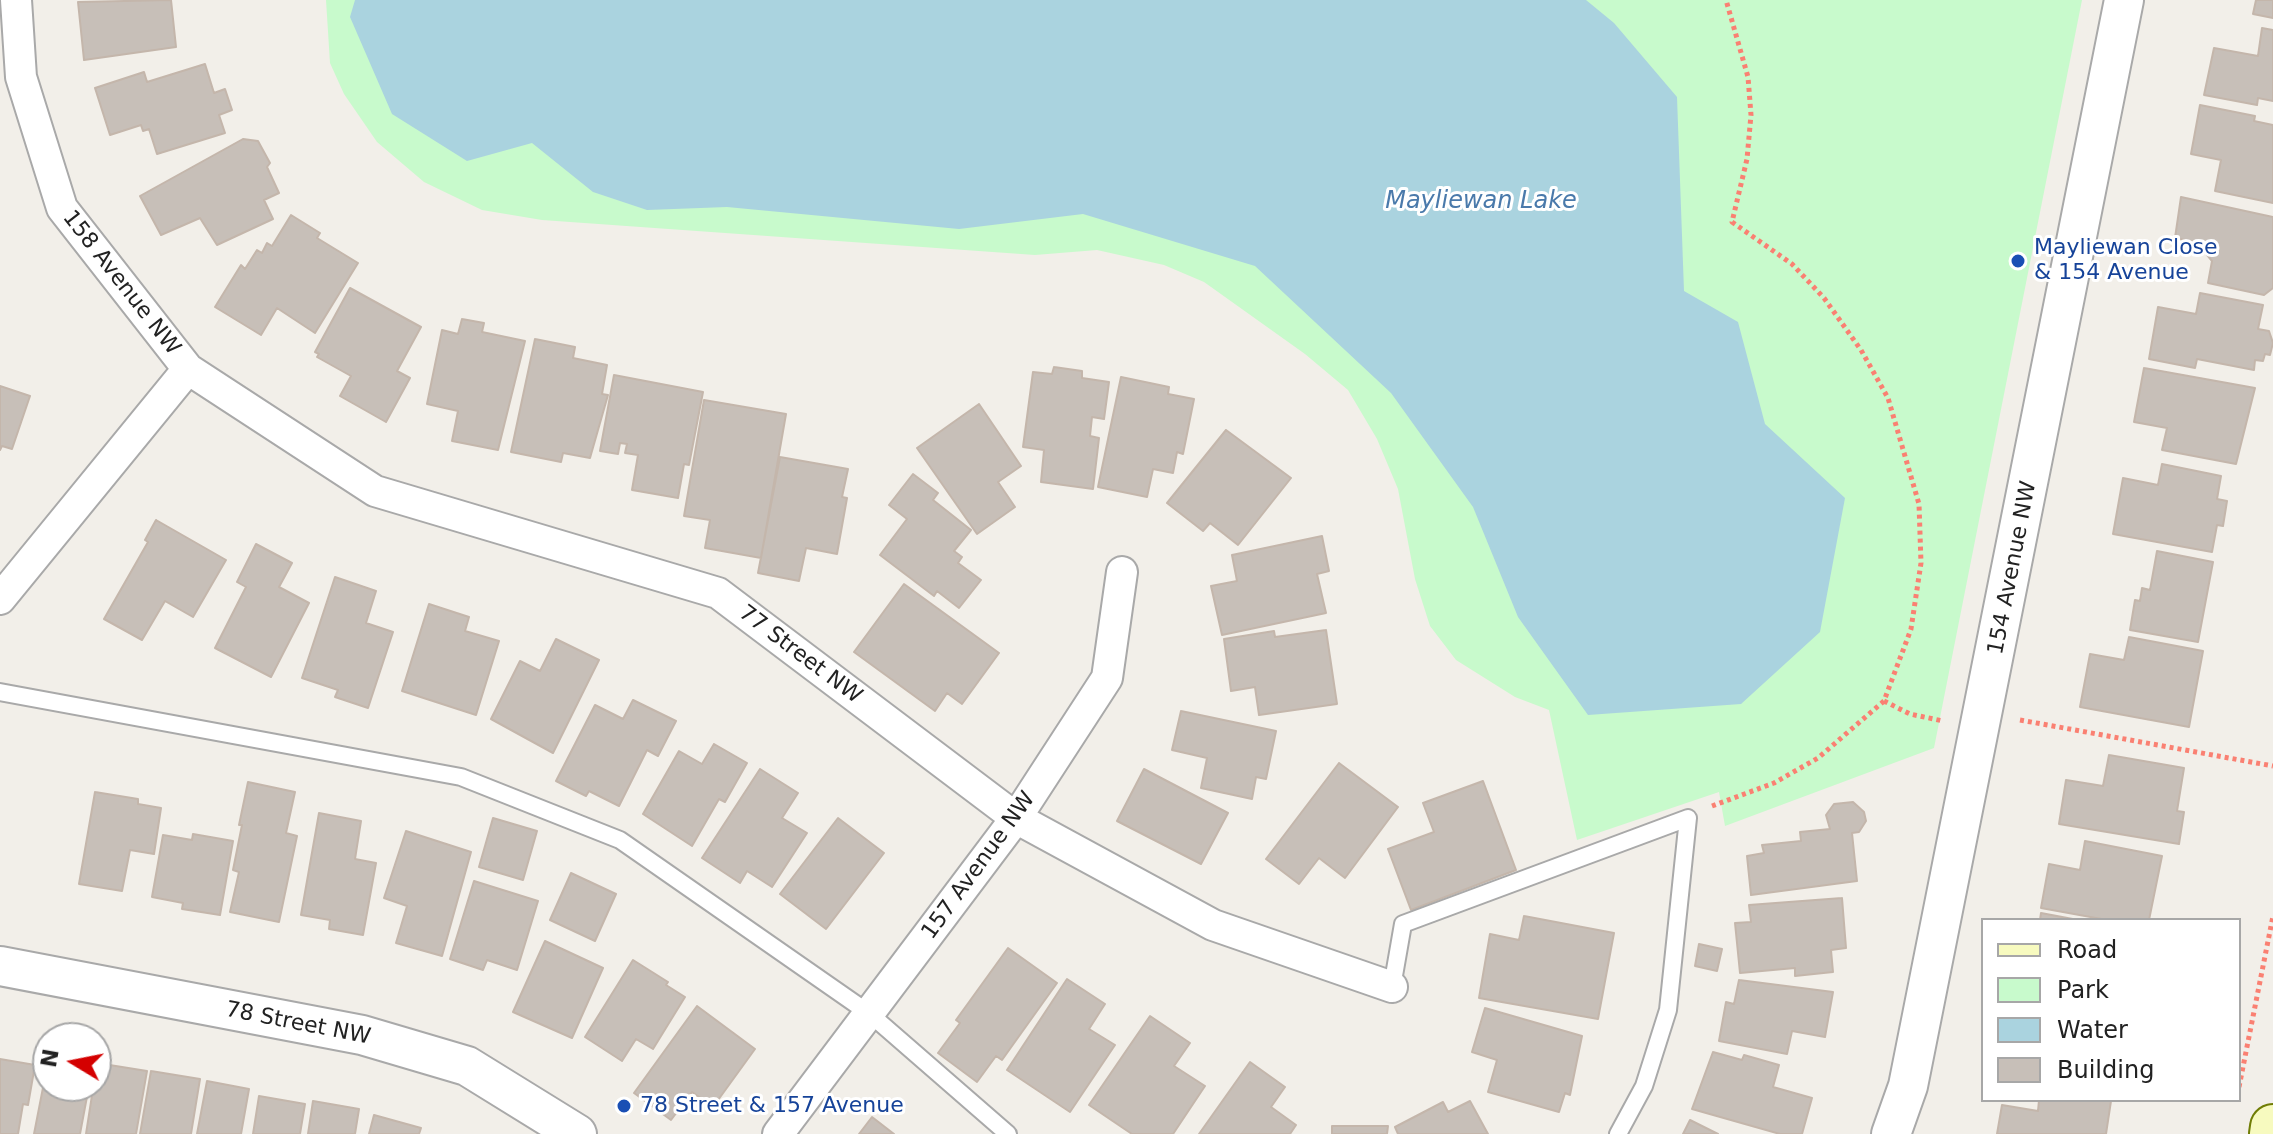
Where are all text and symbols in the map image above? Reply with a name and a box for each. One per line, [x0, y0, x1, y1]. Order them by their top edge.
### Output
water label: Mayliewan Lake [1385, 188, 1577, 216]
street label: 158 Avenue NW [56, 206, 186, 360]
place label: Mayliewan Close & 154 Avenue [2034, 235, 2218, 286]
marker: Mayliewan Close & 154 Avenue [2009, 252, 2027, 270]
street label: 154 Avenue NW [1983, 479, 2043, 657]
street label: 77 Street NW [733, 600, 867, 710]
street label: 157 Avenue NW [917, 787, 1041, 945]
legend [1981, 918, 2241, 1102]
text: Road [2057, 936, 2117, 964]
text: Park [2057, 976, 2109, 1004]
street label: 78 Street NW [223, 997, 373, 1051]
text: Water [2057, 1016, 2128, 1044]
north arrow [32, 1022, 112, 1102]
text: N [36, 1047, 64, 1069]
text: Building [2057, 1056, 2154, 1084]
place label: 78 Street & 157 Avenue [640, 1093, 904, 1119]
marker: 78 Street & 157 Avenue [615, 1097, 633, 1115]

